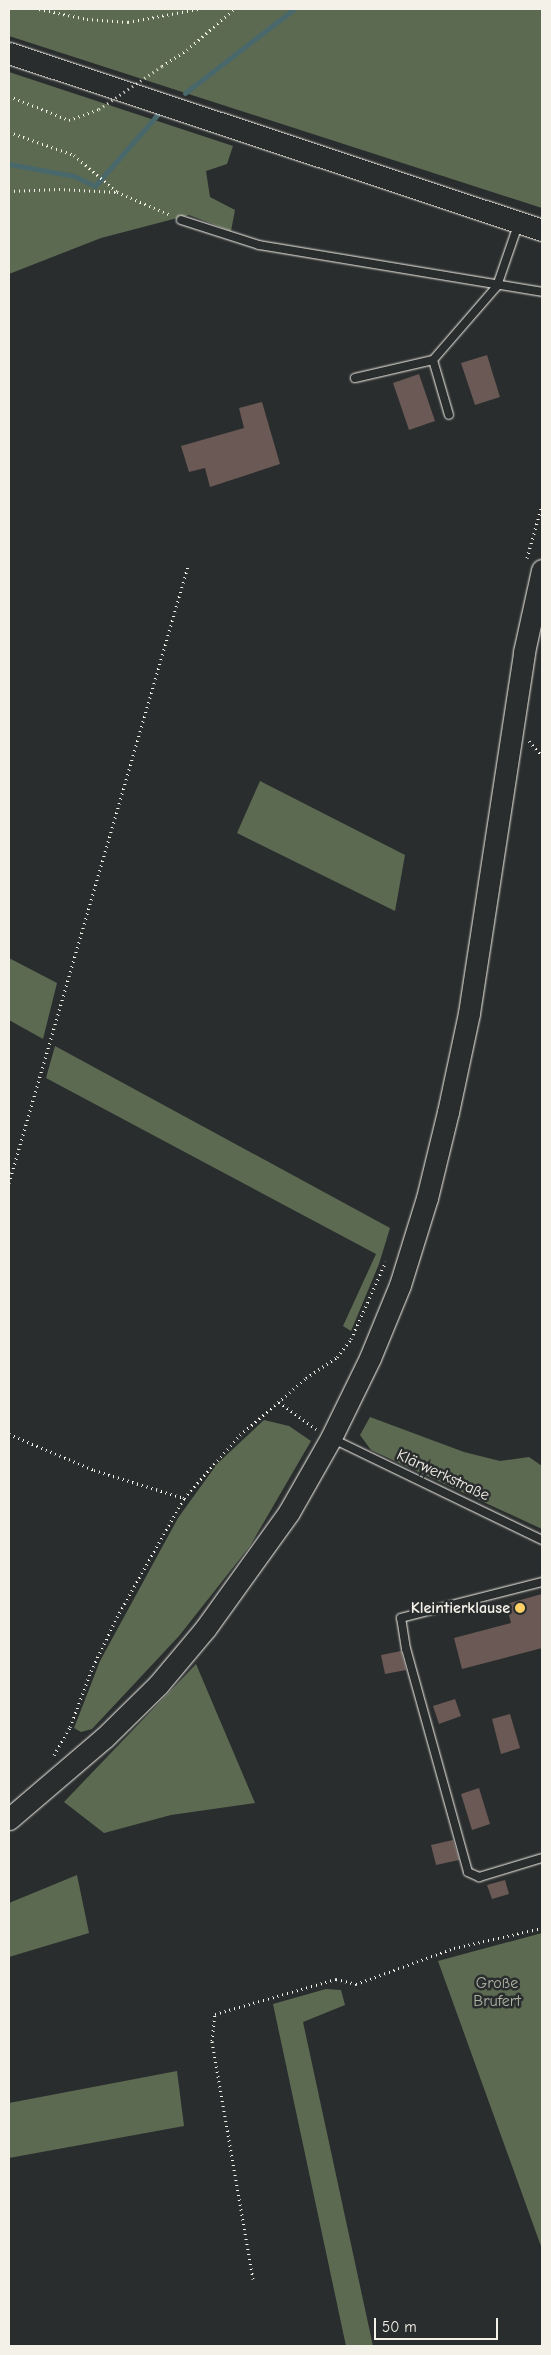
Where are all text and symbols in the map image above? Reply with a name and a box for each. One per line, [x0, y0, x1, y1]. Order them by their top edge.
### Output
street label: Klärwerkstraße [393, 1445, 493, 1505]
place label: Kleintierklause [411, 1598, 510, 1618]
marker: Kleintierklause [514, 1602, 526, 1614]
park label: Große Brufert [473, 1973, 521, 2011]
scale bar [376, 2308, 500, 2340]
text: 50 m [382, 2318, 417, 2336]

